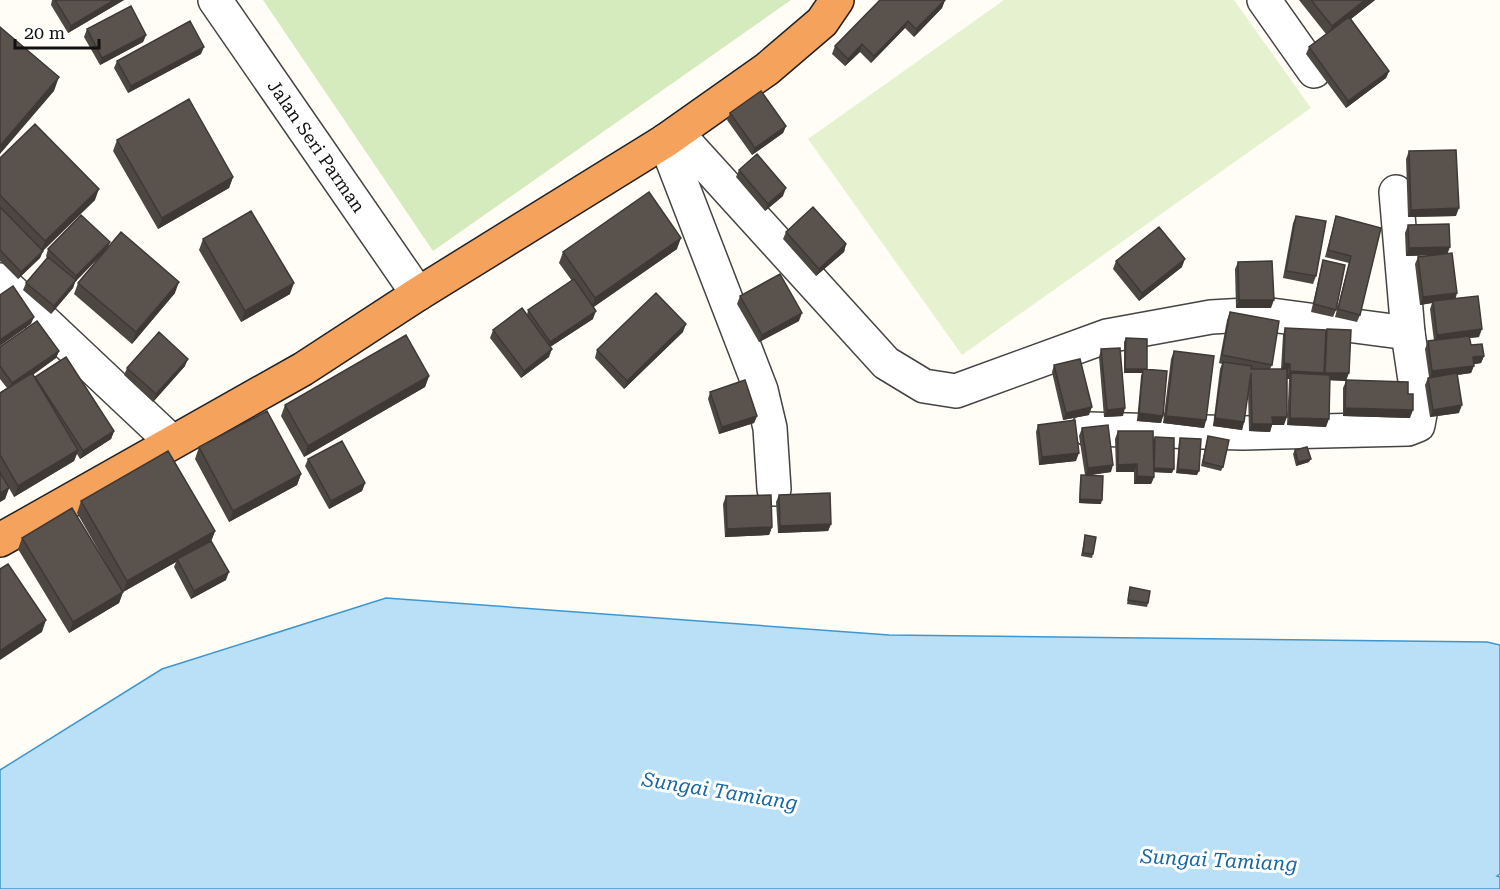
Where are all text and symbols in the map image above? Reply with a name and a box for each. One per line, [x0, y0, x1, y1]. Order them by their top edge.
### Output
scale bar [15, 12, 99, 50]
text: 20 m [24, 22, 65, 43]
street label: Jalan Seri Parman [264, 76, 370, 217]
water label: Sungai Tamiang [640, 767, 800, 815]
water label: Sungai Tamiang [1139, 844, 1298, 876]

